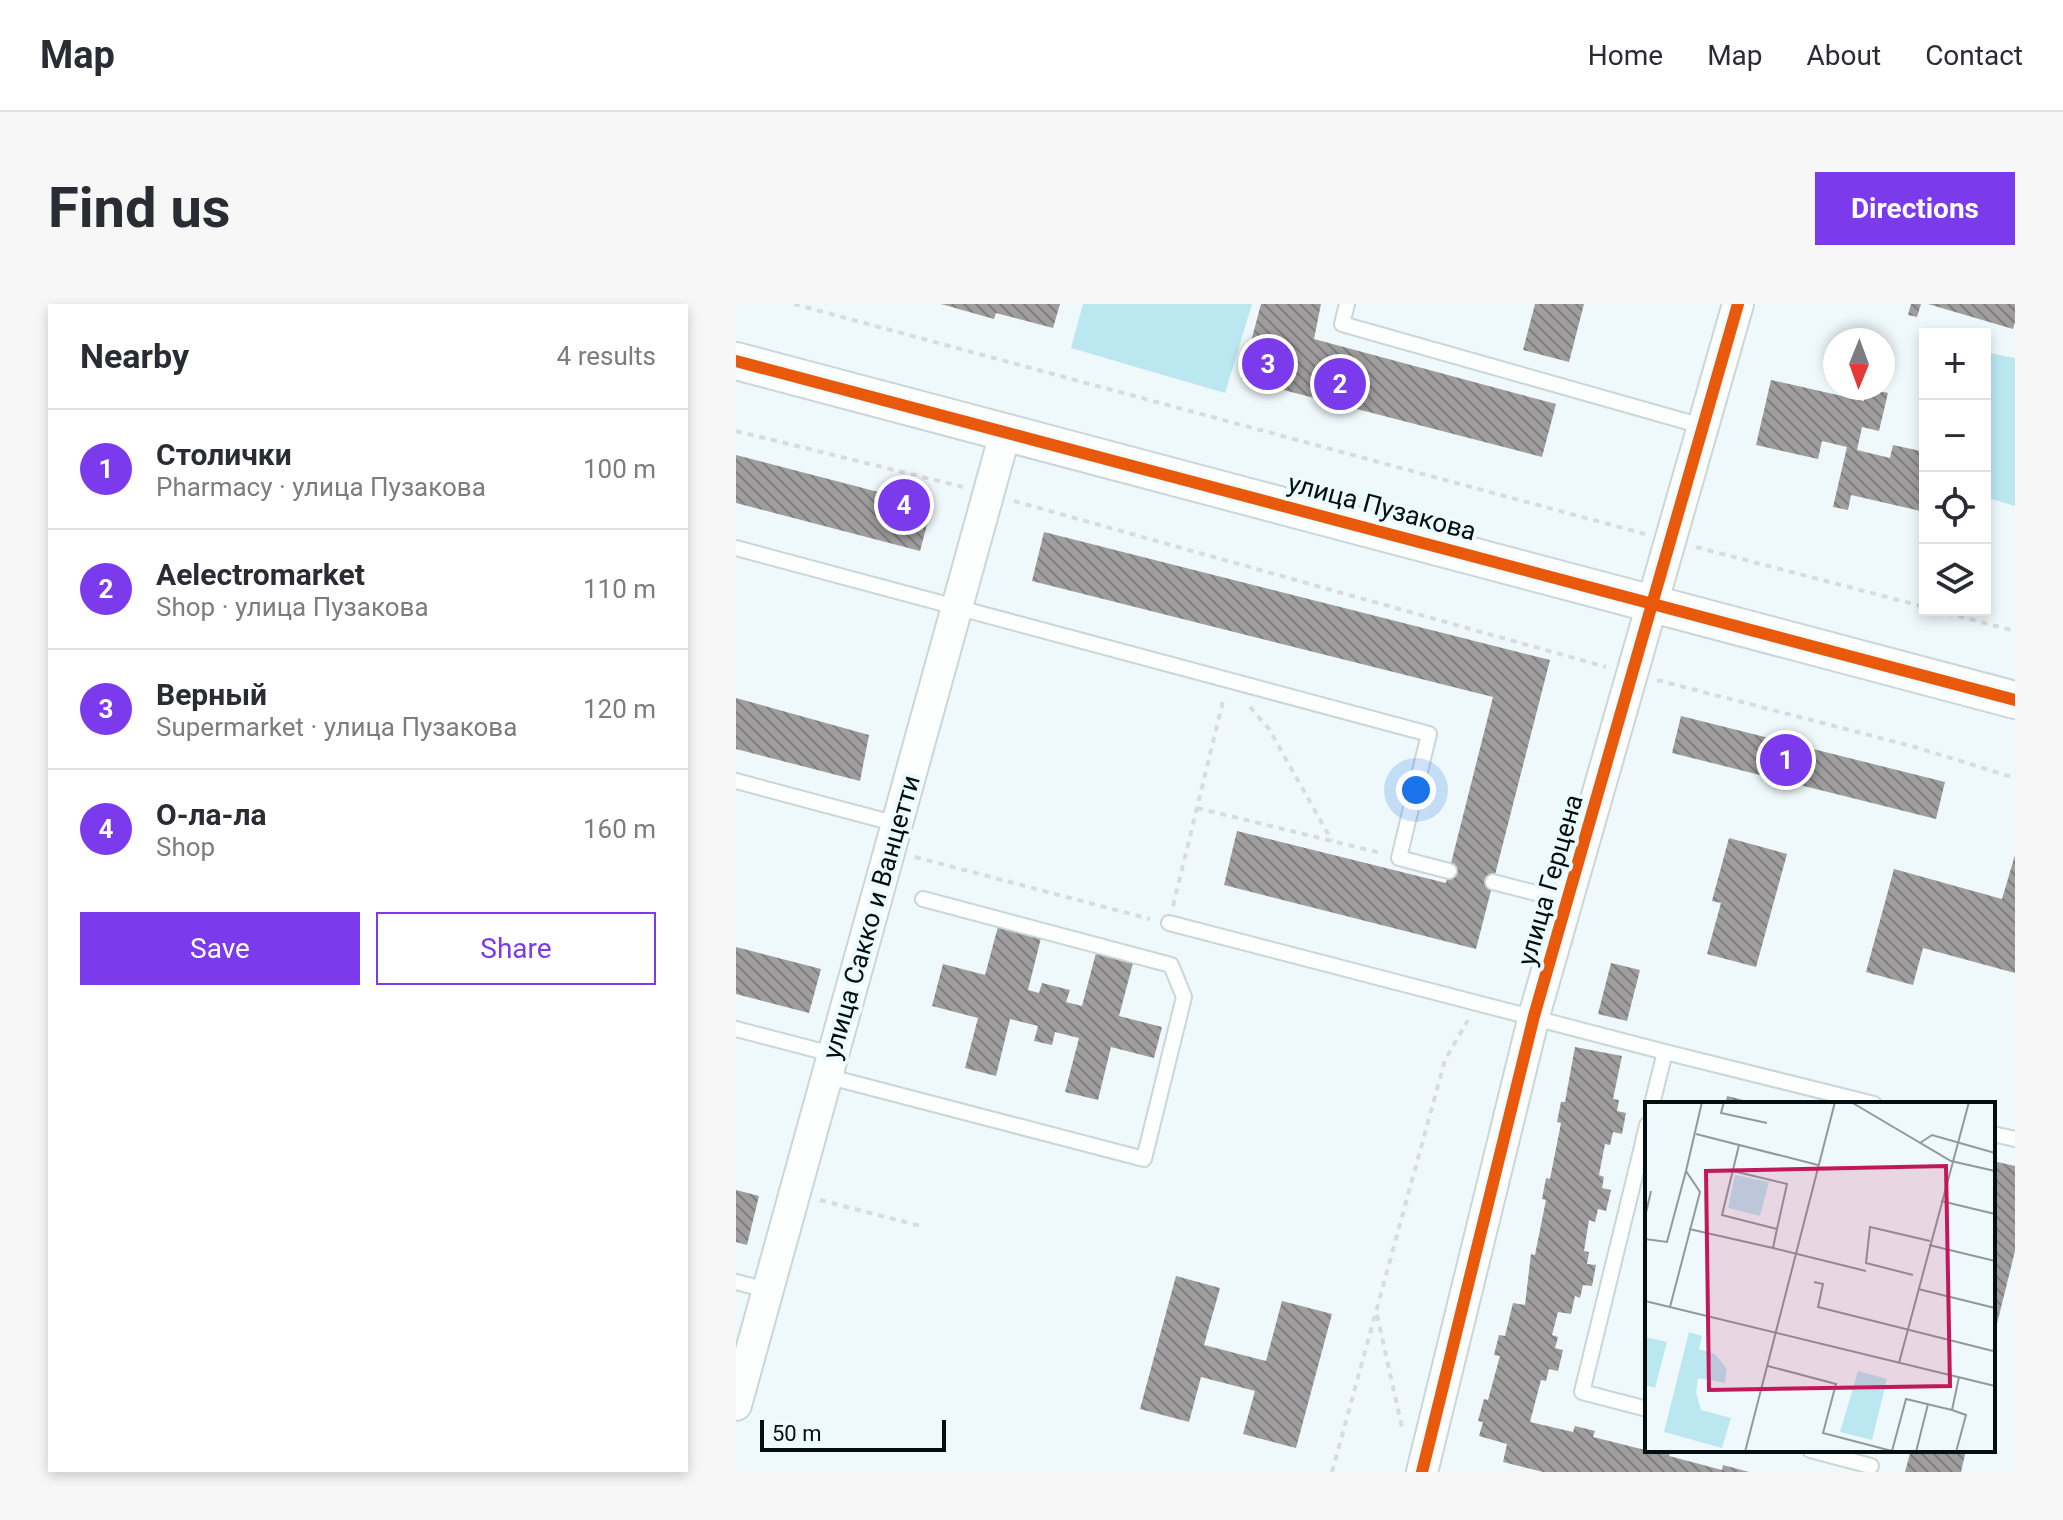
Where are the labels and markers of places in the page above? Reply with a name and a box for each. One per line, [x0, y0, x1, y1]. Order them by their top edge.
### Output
pin: 3 [1242, 334, 1294, 394]
pin: 2 [1314, 354, 1366, 414]
pin: 4 [878, 475, 930, 535]
pin: 1 [1760, 730, 1812, 790]

